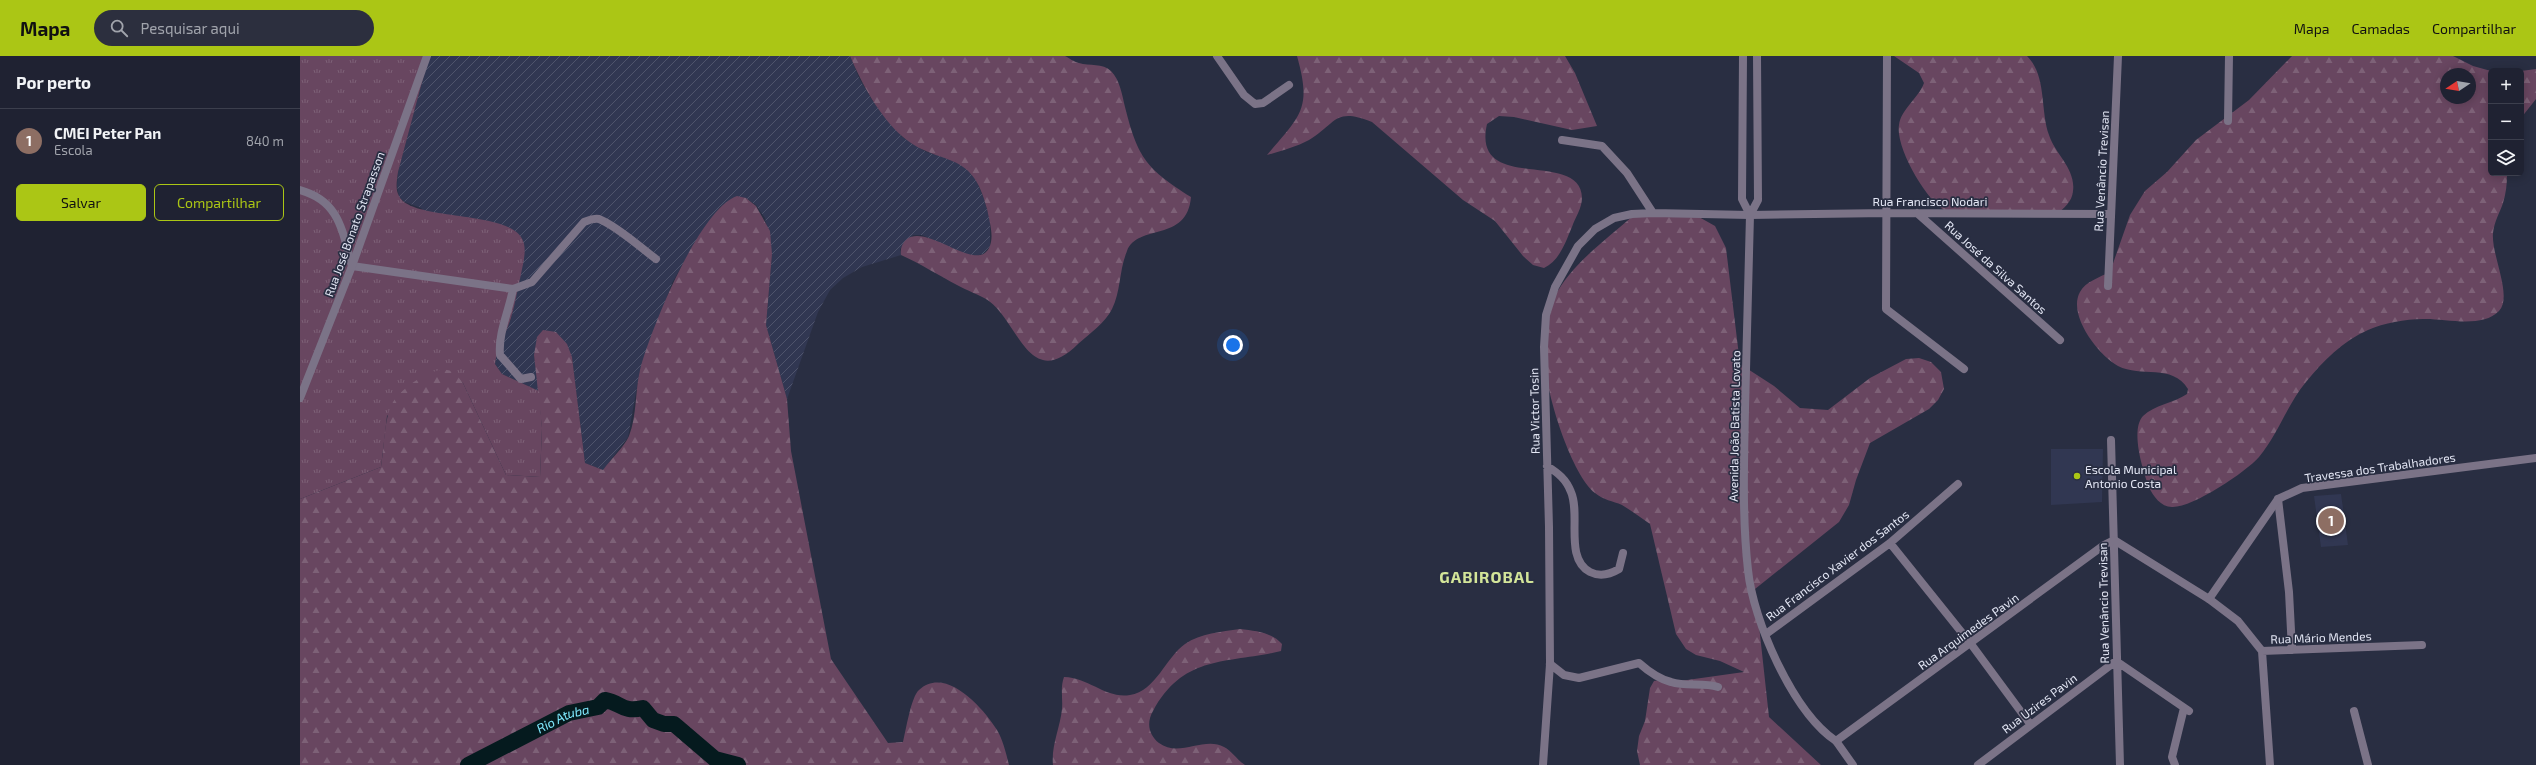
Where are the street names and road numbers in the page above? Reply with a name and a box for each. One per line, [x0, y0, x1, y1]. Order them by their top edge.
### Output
street label: Rua Venâncio Trevisan [2091, 110, 2111, 232]
street label: Rua José Bonato Strapasson [321, 149, 387, 298]
street label: Rua Francisco Nodari [1873, 194, 1987, 208]
street label: Rua José da Silva Santos [1942, 218, 2050, 316]
street label: Avenida João Batista Lovato [1726, 350, 1742, 502]
street label: Rua Victor Tosin [1526, 368, 1542, 454]
street label: Travessa dos Trabalhadores [2304, 449, 2456, 485]
street label: Rua Francisco Xavier dos Santos [1763, 507, 1911, 623]
street label: Rua Venâncio Trevisan [2095, 542, 2111, 664]
street label: Rua Arquimedes Pavin [1915, 590, 2021, 672]
street label: Rua Mário Mendes [2270, 628, 2372, 646]
street label: Rua Uzires Pavin [1999, 670, 2079, 736]

